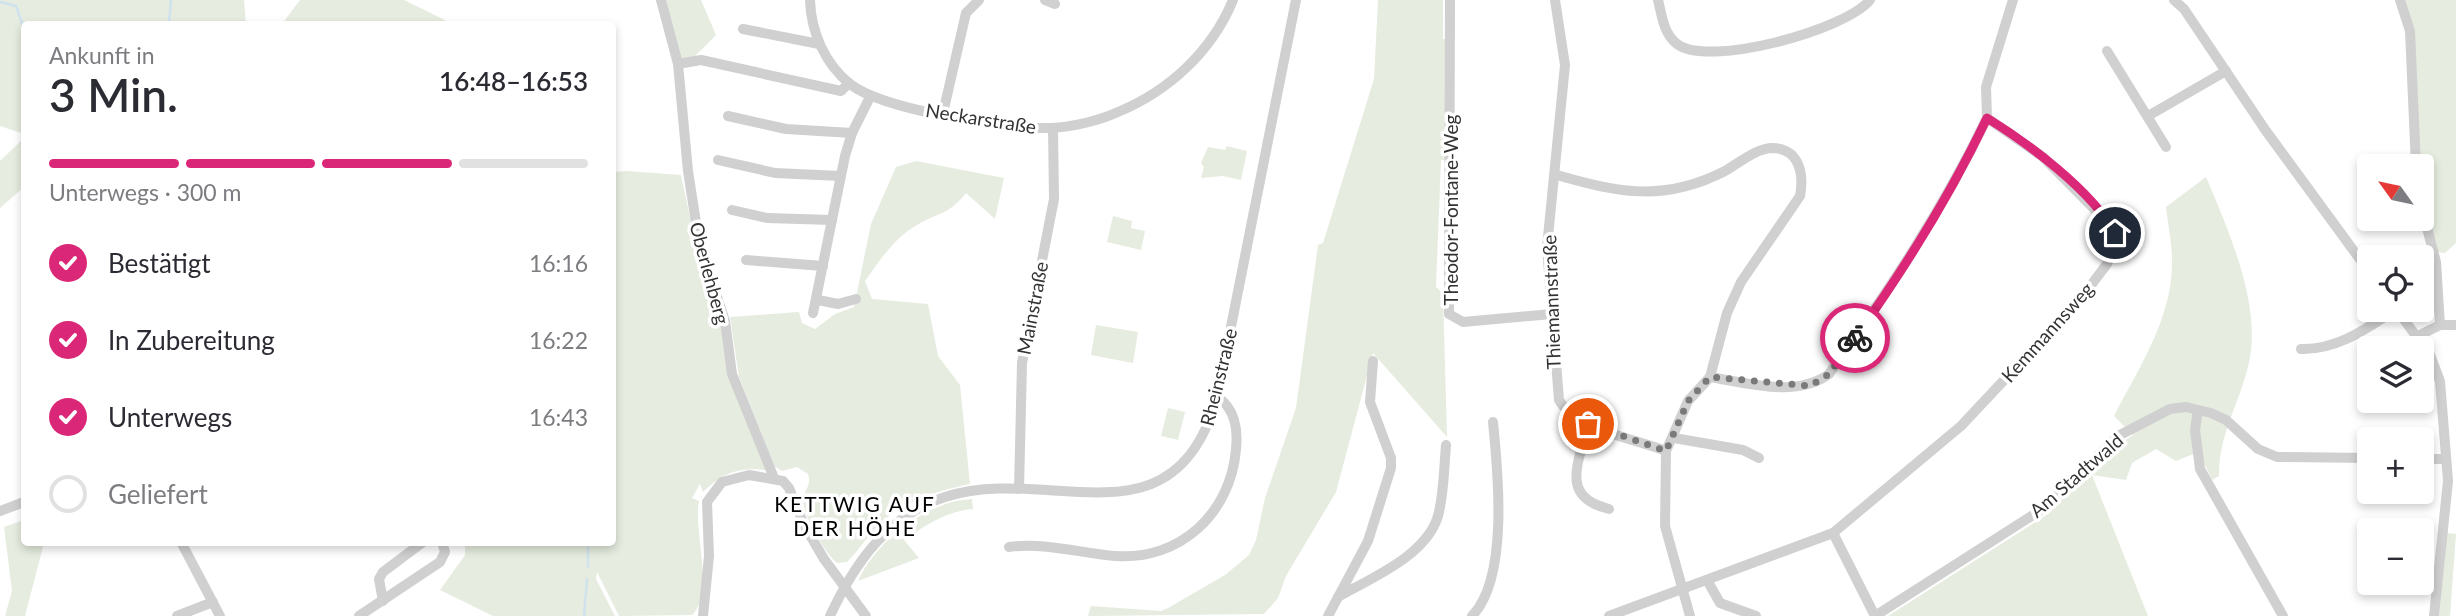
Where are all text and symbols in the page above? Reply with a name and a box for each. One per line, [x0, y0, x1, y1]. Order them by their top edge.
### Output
text: Ankunft in [49, 41, 155, 69]
text: 16:48–16:53 [439, 65, 588, 97]
text: 3 Min. [49, 67, 178, 122]
street label: Neckarstraße [924, 98, 1038, 138]
street label: Theodor-Fontane-Weg [1439, 115, 1462, 305]
north arrow [2357, 154, 2434, 231]
map controls [2357, 154, 2434, 595]
text: Unterwegs · 300 m [49, 178, 242, 206]
pin [2085, 203, 2145, 263]
icon: home [2096, 214, 2134, 252]
street label: Oberlehberg [685, 219, 735, 327]
street label: Thiemannstraße [1537, 234, 1565, 370]
icon: check [49, 244, 87, 282]
button: locate [2357, 245, 2434, 322]
text: Bestätigt [108, 247, 211, 279]
text: 16:16 [529, 249, 588, 277]
street label: Mainstraße [1012, 260, 1052, 356]
street label: Kemmannsweg [1996, 277, 2098, 387]
courier [1820, 303, 1890, 373]
icon: bike [1836, 319, 1874, 357]
icon: check [49, 321, 87, 359]
text: In Zubereitung [108, 324, 275, 356]
text: 16:22 [529, 326, 588, 354]
street label: Rheinstraße [1195, 326, 1241, 428]
button: layers [2357, 336, 2434, 413]
pin [1558, 394, 1618, 454]
icon: check [49, 398, 87, 436]
text: Unterwegs [108, 401, 232, 433]
text: 16:43 [529, 403, 588, 431]
icon: bag [1569, 405, 1607, 443]
button: + [2357, 427, 2434, 504]
street label: Am Stadtwald [2025, 428, 2127, 522]
text: Geliefert [108, 478, 208, 510]
district label: KETTWIG AUF DER HÖHE [774, 491, 936, 540]
button: − [2357, 518, 2434, 595]

